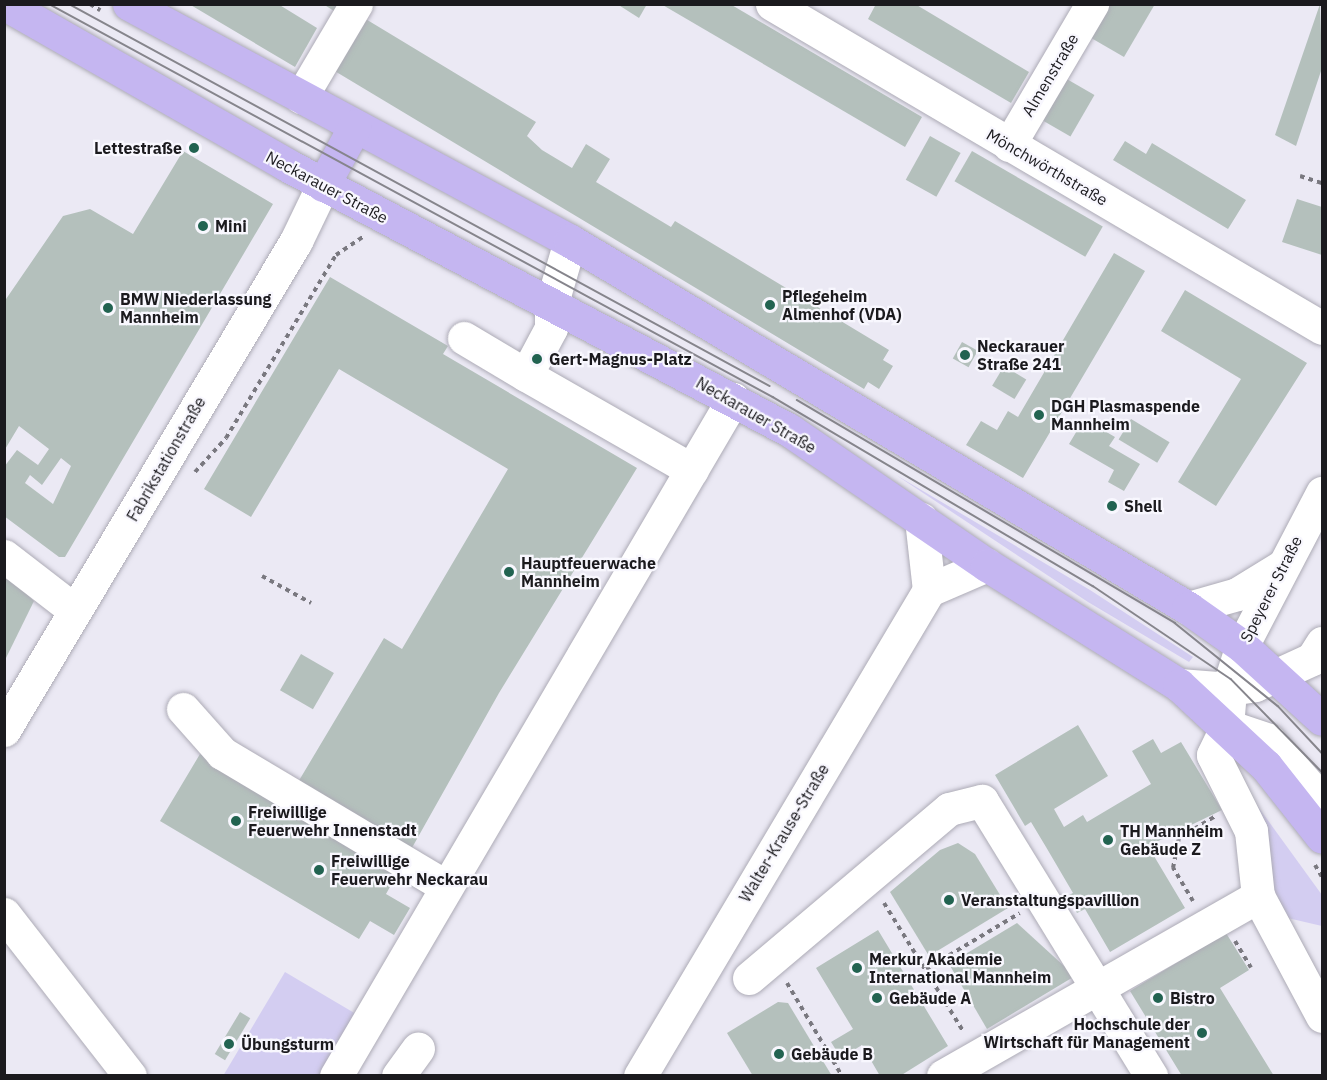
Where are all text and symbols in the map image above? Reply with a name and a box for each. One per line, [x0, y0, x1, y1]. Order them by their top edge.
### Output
street label: Almenstraße [1018, 30, 1082, 120]
street label: Mönchwörthstraße [983, 125, 1111, 209]
place label: Lettestraße [94, 138, 182, 158]
marker: Lettestraße [187, 141, 201, 155]
street label: Neckarauer Straße [263, 147, 391, 227]
place label: Mini [215, 216, 247, 236]
marker: Mini [196, 219, 210, 233]
place label: Pflegeheim Almenhof (VDA) [782, 286, 902, 324]
place label: BMW Niederlassung Mannheim [120, 289, 271, 327]
marker: Pflegeheim Almenhof (VDA) [763, 298, 777, 312]
marker: BMW Niederlassung Mannheim [101, 301, 115, 315]
place label: Neckarauer Straße 241 [977, 336, 1065, 374]
marker: Neckarauer Straße 241 [958, 348, 972, 362]
place label: Gert-Magnus-Platz [549, 349, 692, 369]
marker: Gert-Magnus-Platz [530, 352, 544, 366]
street label: Neckarauer Straße [693, 373, 819, 457]
street label: Fabrikstationstraße [123, 393, 209, 525]
place label: DGH Plasmaspende Mannheim [1051, 396, 1200, 434]
marker: DGH Plasmaspende Mannheim [1032, 408, 1046, 422]
place label: Shell [1124, 496, 1162, 516]
marker: Shell [1105, 499, 1119, 513]
street label: Speyerer Straße [1236, 533, 1306, 645]
place label: Hauptfeuerwache Mannheim [521, 553, 656, 591]
marker: Hauptfeuerwache Mannheim [502, 565, 516, 579]
street label: Walter-Krause-Straße [735, 760, 833, 906]
place label: Freiwillige Feuerwehr Innenstadt [248, 802, 417, 840]
marker: Freiwillige Feuerwehr Innenstadt [229, 814, 243, 828]
place label: TH Mannheim Gebäude Z [1120, 821, 1223, 859]
marker: TH Mannheim Gebäude Z [1101, 833, 1115, 847]
place label: Freiwillige Feuerwehr Neckarau [331, 851, 488, 889]
marker: Freiwillige Feuerwehr Neckarau [312, 863, 326, 877]
place label: Veranstaltungspavillion [961, 890, 1139, 910]
marker: Veranstaltungspavillion [942, 893, 956, 907]
place label: Merkur Akademie International Mannheim [869, 949, 1051, 987]
marker: Merkur Akademie International Mannheim [850, 961, 864, 975]
place label: Gebäude A [889, 988, 971, 1008]
place label: Bistro [1170, 988, 1215, 1008]
marker: Gebäude A [870, 991, 884, 1005]
marker: Bistro [1151, 991, 1165, 1005]
place label: Hochschule der Wirtschaft für Management [983, 1014, 1190, 1052]
marker: Hochschule der Wirtschaft für Management [1195, 1026, 1209, 1040]
place label: Übungsturm [241, 1034, 334, 1054]
marker: Übungsturm [222, 1037, 236, 1051]
place label: Gebäude B [791, 1044, 873, 1064]
marker: Gebäude B [772, 1047, 786, 1061]

